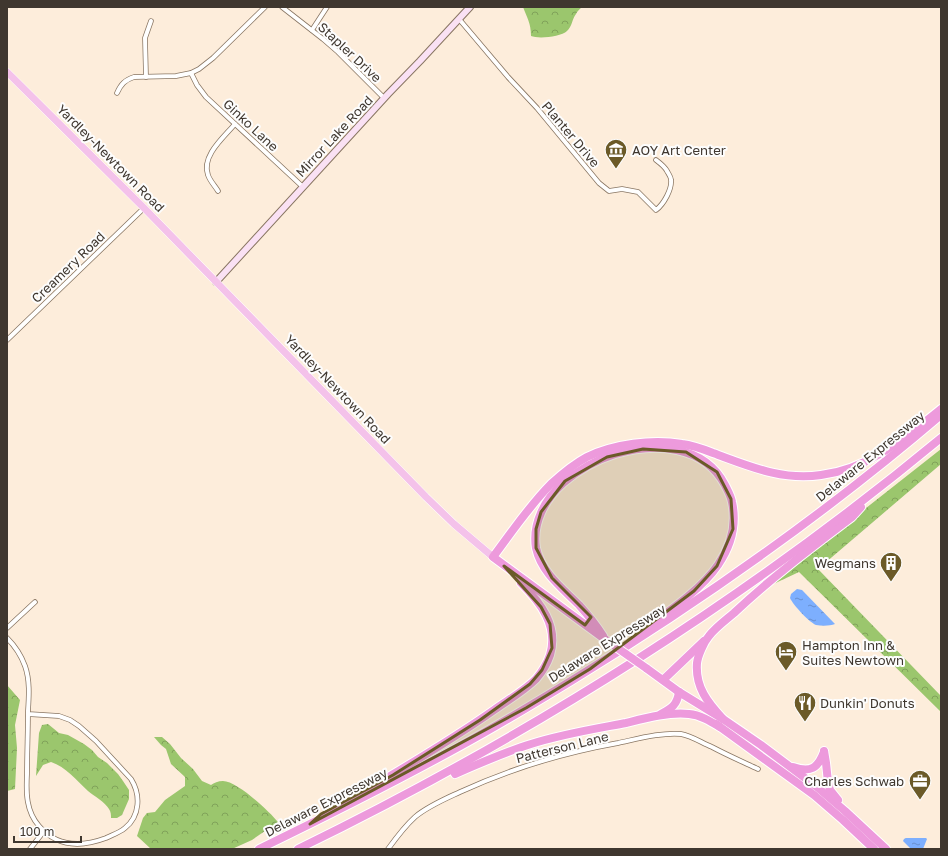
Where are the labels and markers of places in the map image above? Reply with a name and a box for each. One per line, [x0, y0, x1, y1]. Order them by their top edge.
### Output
museum icon: AOY Art Center [603, 137, 629, 170]
place label: AOY Art Center [632, 142, 726, 158]
building icon: Wegmans [878, 550, 904, 583]
place label: Wegmans [815, 555, 876, 571]
place label: Hampton Inn & Suites Newtown [802, 637, 904, 668]
hotel icon: Hampton Inn & Suites Newtown [773, 639, 799, 672]
restaurant icon: Dunkin' Donuts [792, 690, 818, 723]
place label: Dunkin' Donuts [820, 695, 915, 711]
office icon: Charles Schwab [907, 768, 933, 801]
place label: Charles Schwab [804, 773, 904, 789]

